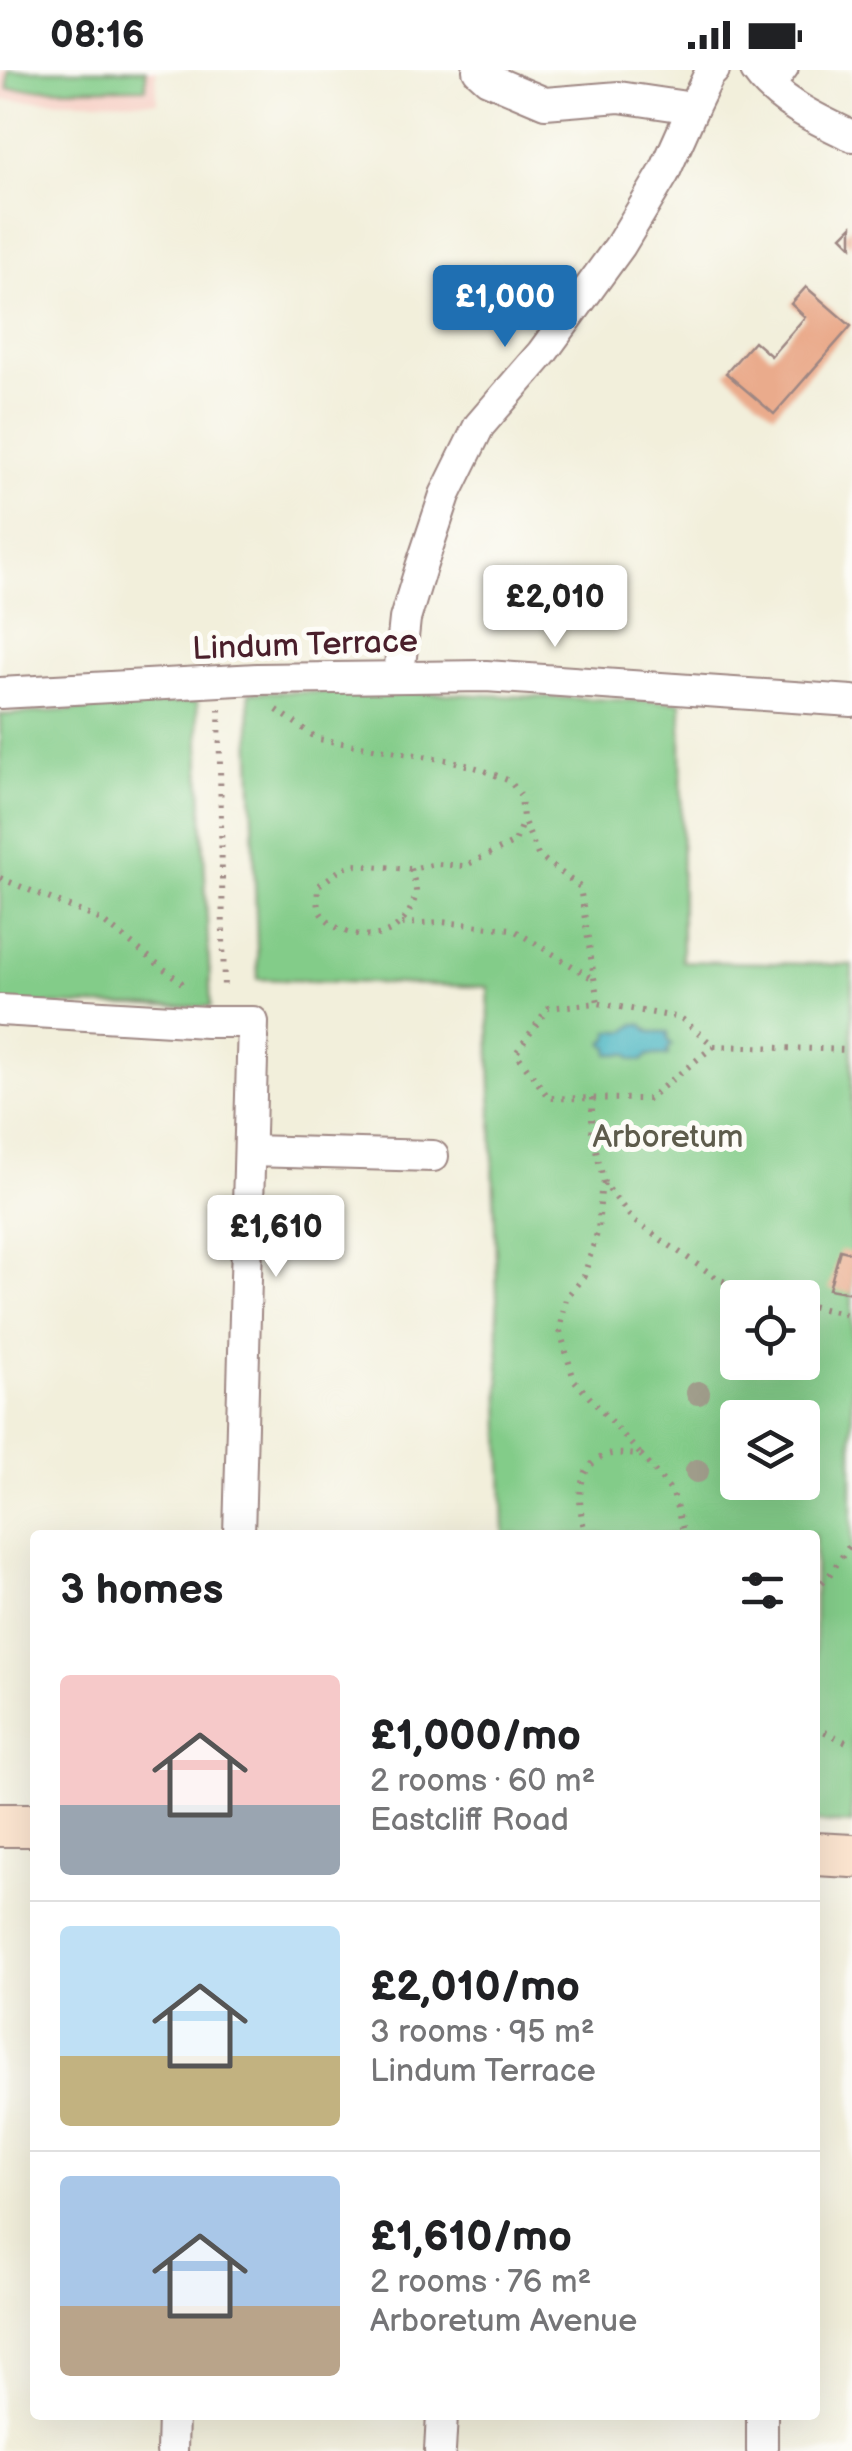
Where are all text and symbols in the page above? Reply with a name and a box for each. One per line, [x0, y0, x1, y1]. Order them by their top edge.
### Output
text: 08:16 [50, 13, 145, 58]
pin: £1,000 [424, 265, 586, 350]
text: £1,000 [455, 278, 555, 317]
pin: £2,010 [474, 565, 636, 650]
text: £2,010 [505, 578, 605, 617]
street label: Lindum Terrace [192, 622, 419, 669]
park label: Arboretum [592, 1118, 744, 1157]
pin: £1,610 [195, 1195, 357, 1280]
text: £1,610 [229, 1208, 323, 1247]
map controls [720, 1280, 820, 1500]
button: locate [720, 1280, 820, 1380]
button: layers [720, 1400, 820, 1500]
icon: filters [735, 1563, 790, 1618]
text: 3 homes [60, 1565, 223, 1616]
text: £1,000/mo [370, 1711, 581, 1762]
icon: home [140, 1715, 260, 1835]
text: 2 rooms · 60 m² [370, 1762, 595, 1801]
text: Eastcliff Road [370, 1801, 569, 1840]
text: £2,010/mo [370, 1962, 580, 2013]
icon: home [140, 1966, 260, 2086]
text: 3 rooms · 95 m² [370, 2013, 595, 2052]
text: Lindum Terrace [370, 2052, 596, 2091]
text: £1,610/mo [370, 2212, 572, 2263]
icon: home [140, 2216, 260, 2336]
text: 2 rooms · 76 m² [370, 2263, 591, 2302]
text: Arboretum Avenue [370, 2302, 637, 2341]

